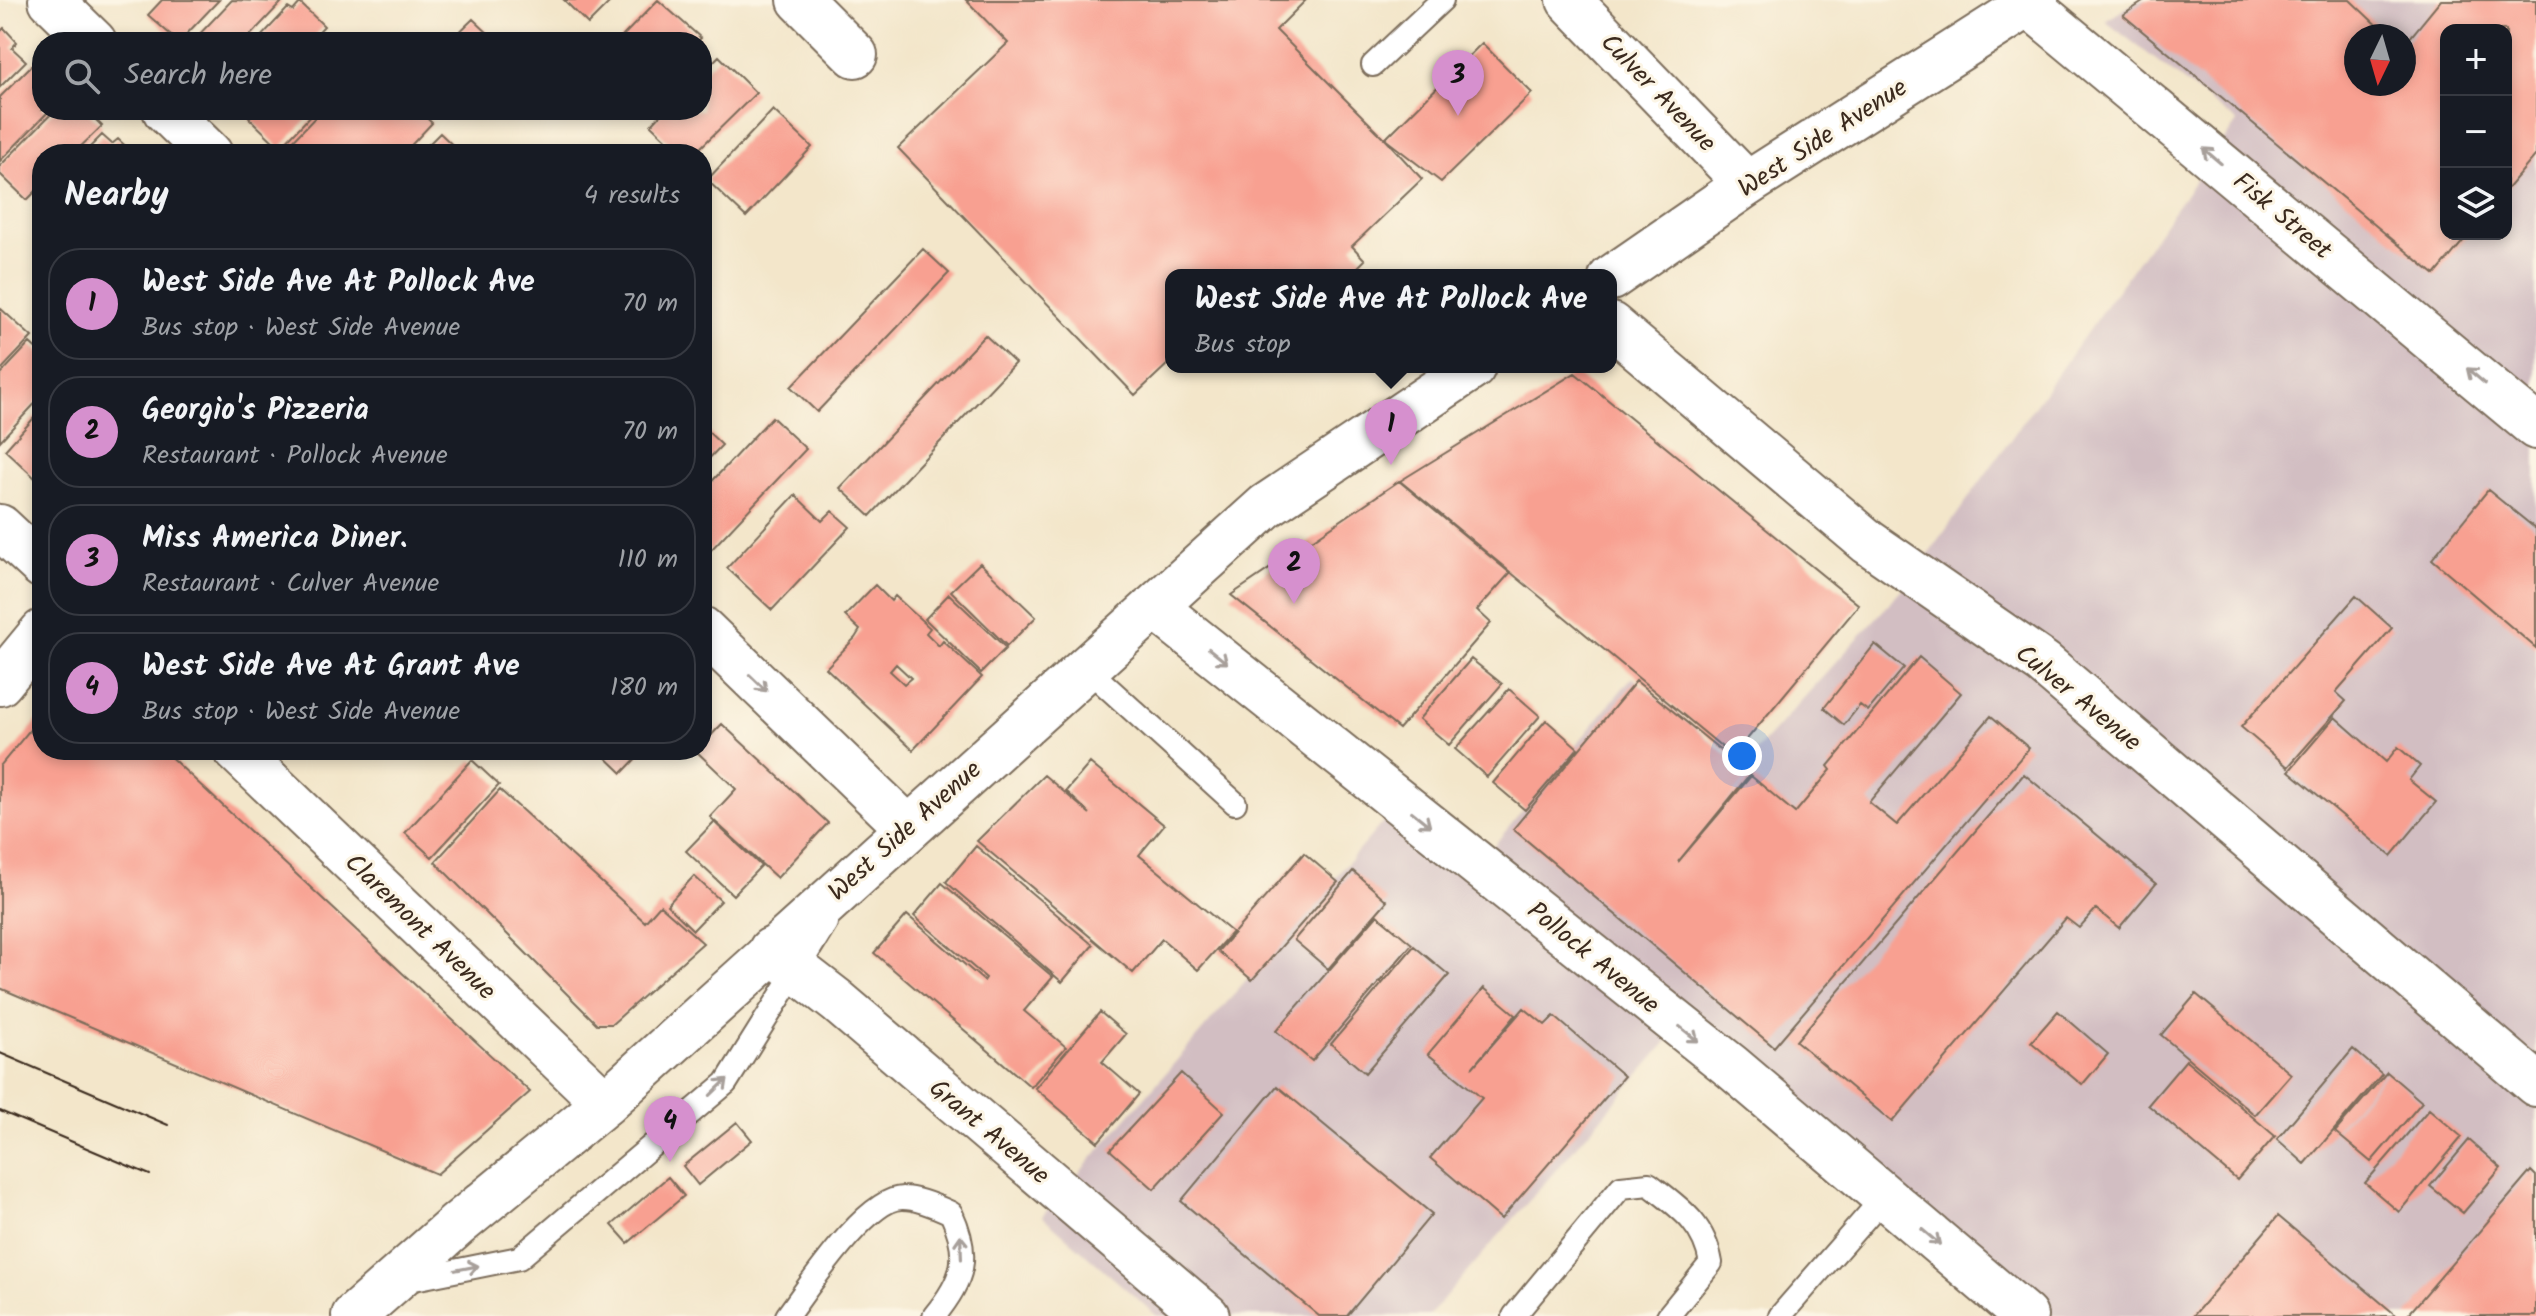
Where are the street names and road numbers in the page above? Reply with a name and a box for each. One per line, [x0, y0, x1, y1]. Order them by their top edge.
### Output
street label: Culver Avenue [1589, 24, 1726, 163]
street label: West Side Avenue [1730, 68, 1917, 209]
street label: Fisk Street [2222, 162, 2342, 272]
street label: Culver Avenue [2005, 634, 2151, 763]
street label: West Side Avenue [819, 750, 992, 912]
street label: Claremont Avenue [334, 844, 506, 1011]
street label: Pollock Avenue [1517, 892, 1669, 1026]
street label: Grant Avenue [919, 1069, 1059, 1196]

